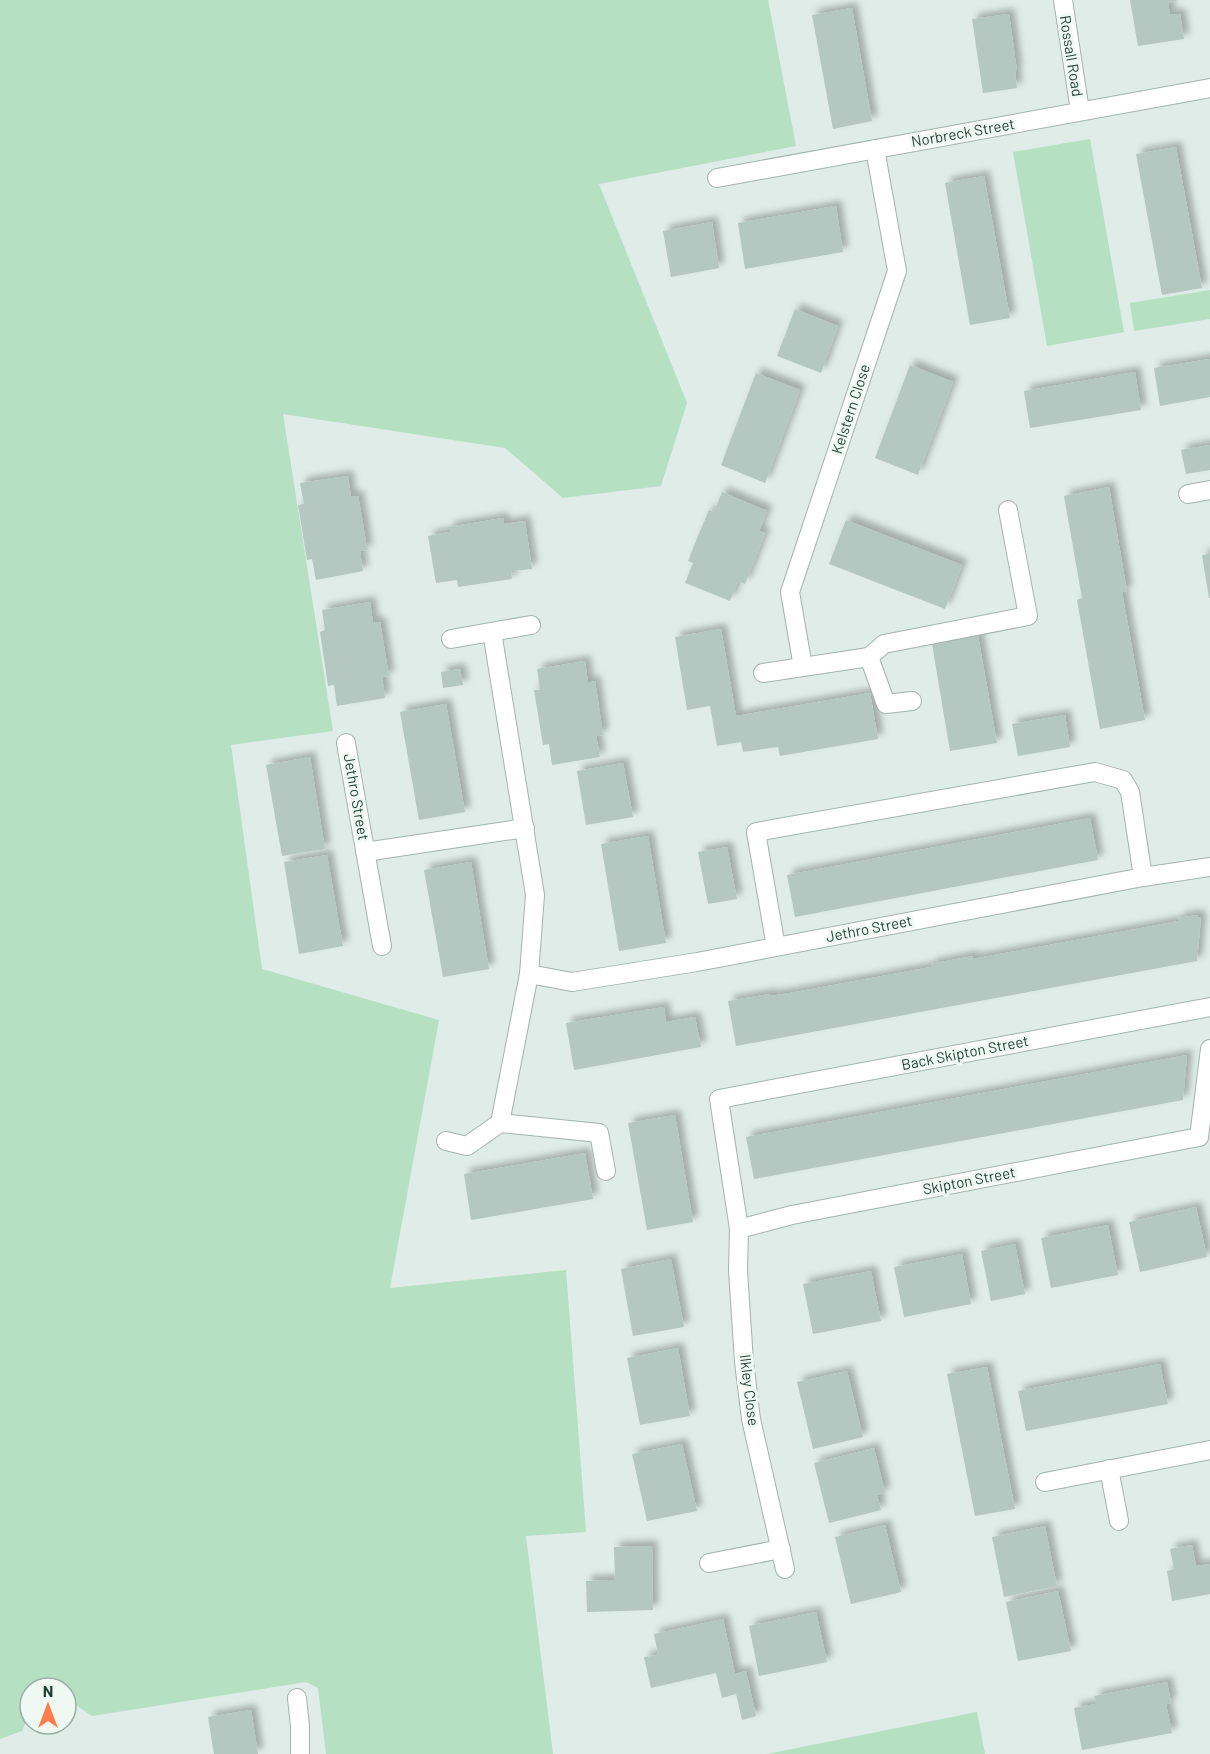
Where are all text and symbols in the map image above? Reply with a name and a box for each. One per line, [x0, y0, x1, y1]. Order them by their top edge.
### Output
street label: Rossall Road [1057, 14, 1087, 98]
street label: Norbreck Street [910, 114, 1016, 150]
street label: Kelstern Close [827, 362, 873, 456]
street label: Jethro Street [341, 752, 373, 842]
street label: Jethro Street [824, 911, 914, 945]
street label: Back Skipton Street [900, 1031, 1030, 1073]
street label: Skipton Street [921, 1162, 1017, 1198]
street label: Ilkley Close [737, 1353, 763, 1427]
north arrow [18, 1676, 78, 1736]
text: N [43, 1681, 53, 1700]

